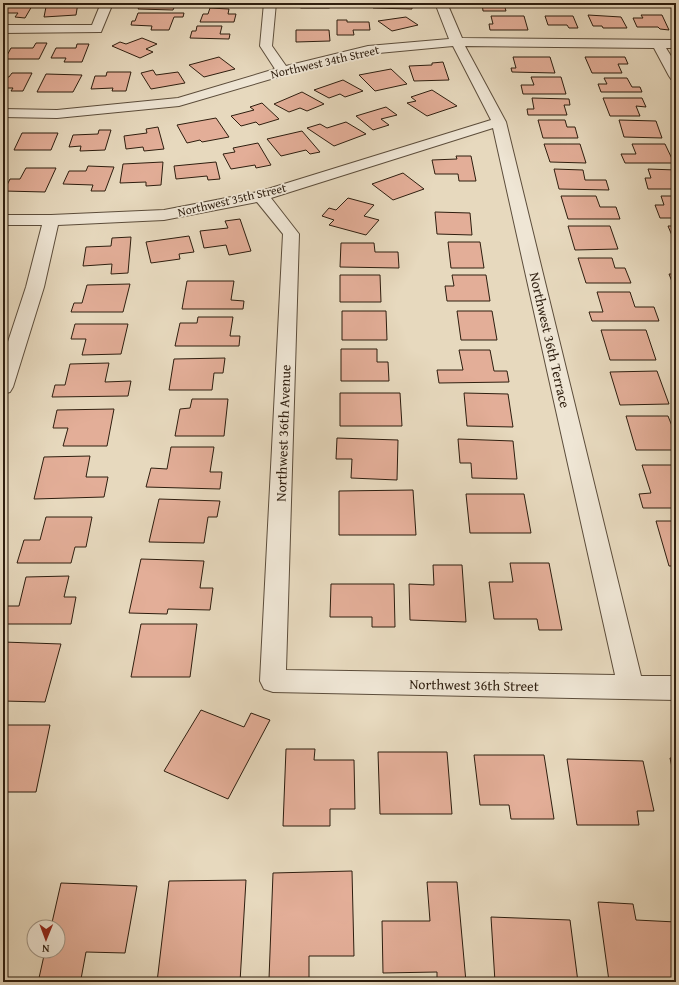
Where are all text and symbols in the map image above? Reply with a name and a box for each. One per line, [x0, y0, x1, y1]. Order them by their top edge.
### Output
street label: Northwest 34th Street [269, 41, 382, 82]
street label: Northwest 35th Street [176, 179, 289, 220]
street label: Northwest 36th Terrace [525, 270, 575, 410]
street label: Northwest 36th Avenue [271, 364, 295, 502]
street label: Northwest 36th Street [409, 674, 539, 696]
north arrow [26, 919, 66, 959]
text: N [41, 941, 50, 957]

